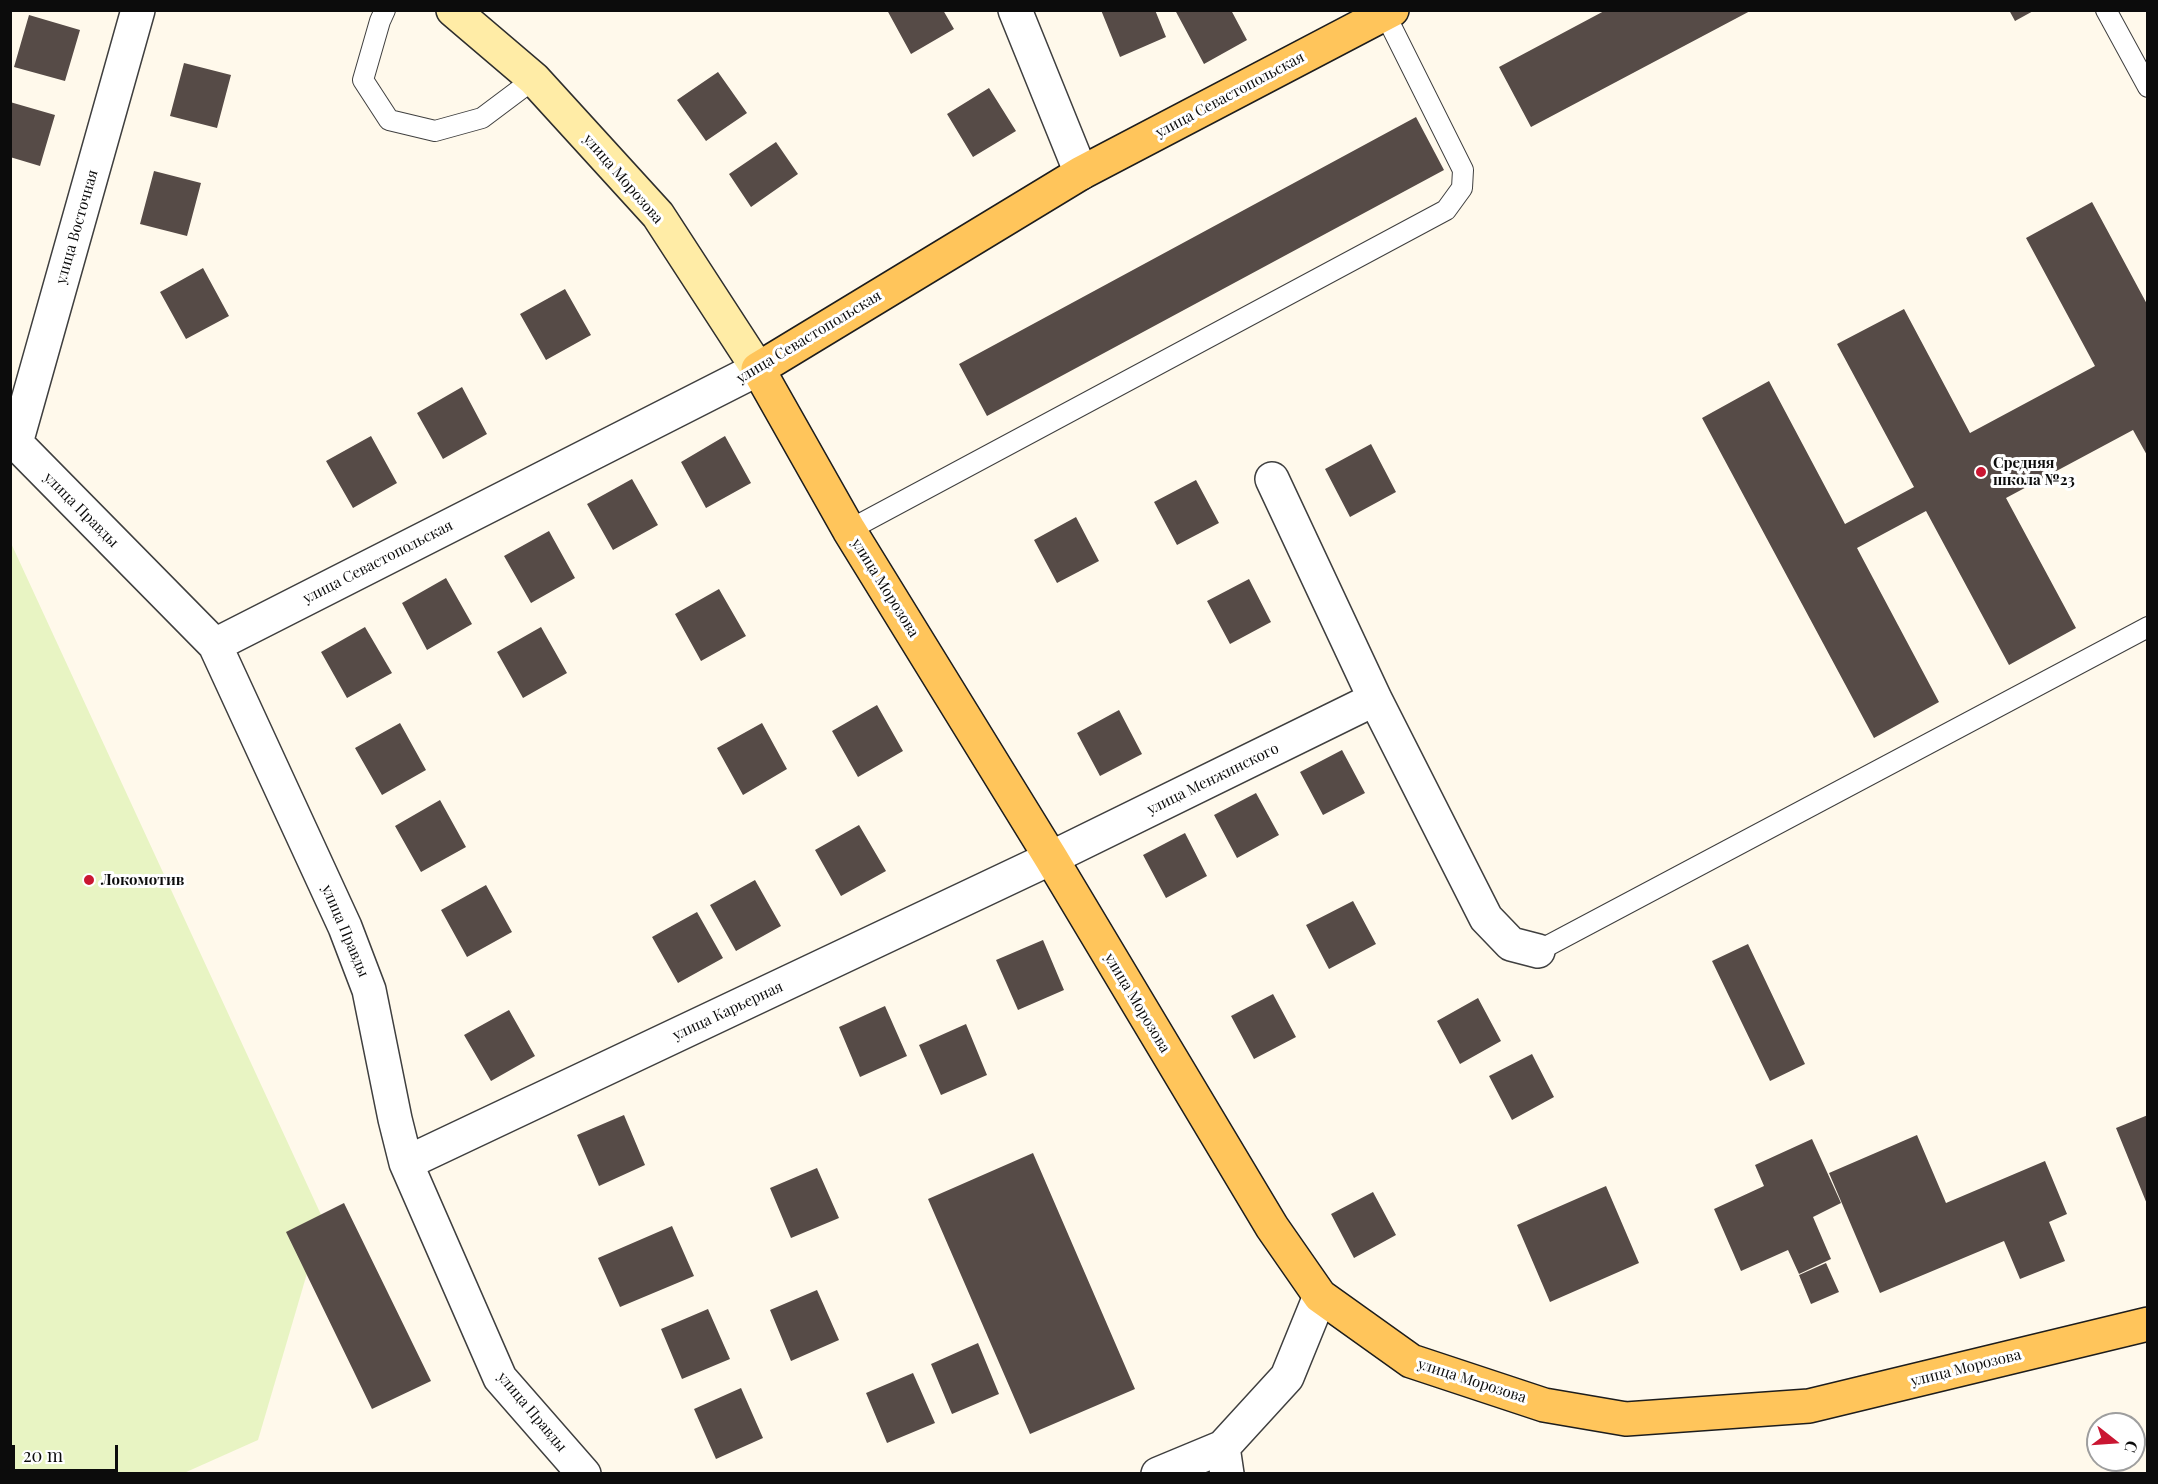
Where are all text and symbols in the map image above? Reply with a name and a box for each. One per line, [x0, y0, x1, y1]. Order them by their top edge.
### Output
street label: улица Севастопольская [1153, 48, 1307, 142]
street label: улица Морозова [579, 130, 667, 228]
street label: улица Восточная [52, 168, 102, 286]
street label: улица Севастопольская [733, 287, 885, 387]
place label: Средняя школа №23 [1993, 454, 2075, 489]
marker: Средняя школа №23 [1974, 465, 1988, 479]
street label: улица Правды [40, 469, 122, 551]
street label: улица Севастопольская [300, 516, 456, 608]
street label: улица Морозова [847, 535, 923, 641]
street label: улица Менжинского [1144, 739, 1282, 819]
place label: Локомотив [101, 871, 184, 889]
marker: Локомотив [82, 873, 96, 887]
street label: улица Правды [317, 882, 373, 980]
street label: улица Морозова [1100, 950, 1174, 1056]
street label: улица Карьерная [670, 978, 786, 1044]
street label: улица Морозова [1909, 1346, 2023, 1390]
street label: улица Морозова [1416, 1355, 1528, 1407]
street label: улица Правды [493, 1368, 571, 1456]
north arrow [2086, 1412, 2146, 1472]
scale bar [15, 1433, 122, 1471]
text: С [2120, 1438, 2143, 1455]
text: 20 m [23, 1443, 63, 1467]

